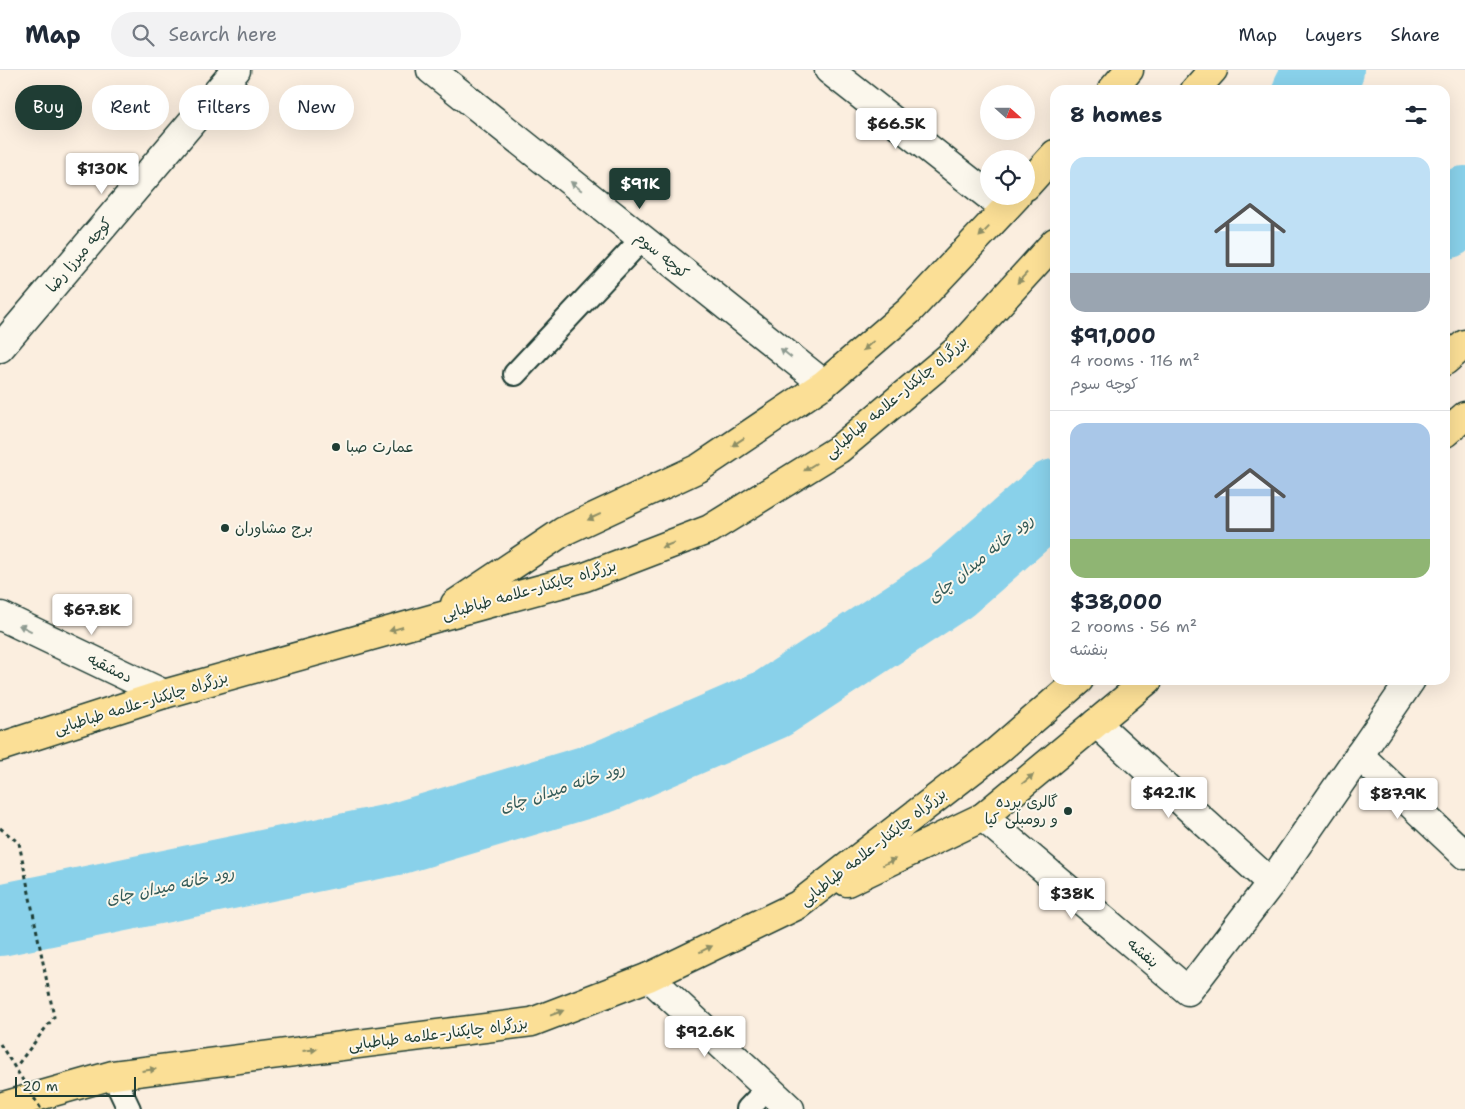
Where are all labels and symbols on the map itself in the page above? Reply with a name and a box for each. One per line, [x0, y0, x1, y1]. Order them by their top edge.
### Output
north arrow [980, 85, 1035, 140]
pin: $66.5K [855, 108, 937, 150]
pin: $130K [67, 152, 137, 195]
pin: $91K [610, 168, 670, 210]
one-way arrow [570, 181, 583, 192]
street label: کوچه میرزا رضا [42, 213, 116, 297]
one-way arrow [978, 226, 990, 238]
street label: کوچه سوم [630, 227, 693, 285]
one-way arrow [1016, 272, 1028, 284]
street label: بزرگراه چایکنار-علامه طباطبایی [820, 331, 972, 463]
one-way arrow [862, 340, 875, 351]
one-way arrow [779, 348, 792, 359]
place label: عمارت صبا [346, 437, 414, 457]
one-way arrow [731, 437, 744, 447]
marker: عمارت صبا [330, 441, 342, 453]
one-way arrow [803, 462, 816, 472]
water label: رود خانه میدان چای [923, 509, 1038, 608]
one-way arrow [587, 513, 601, 521]
place label: برج مشاوران [235, 518, 313, 538]
marker: برج مشاوران [219, 522, 231, 534]
one-way arrow [660, 541, 675, 549]
street label: بزرگراه چایکنار-علامه طباطبایی [439, 555, 619, 625]
pin: $67.8K [51, 594, 133, 636]
one-way arrow [18, 623, 33, 632]
one-way arrow [388, 625, 403, 633]
street label: دمشقیه [84, 649, 136, 687]
street label: بزرگراه چایکنار-علامه طباطبایی [52, 667, 230, 739]
water label: رود خانه میدان چای [497, 757, 627, 818]
one-way arrow [1021, 774, 1034, 785]
pin: $42.1K [1128, 776, 1210, 819]
pin: $87.9K [1357, 778, 1439, 820]
street label: بزرگراه چایکنار-علامه طباطبایی [796, 783, 950, 911]
place label: گالری پرده و رومبلی کیا [985, 792, 1058, 829]
marker: گالری پرده و رومبلی کیا [1062, 805, 1074, 817]
one-way arrow [882, 857, 896, 865]
water label: رود خانه میدان چای [104, 862, 236, 909]
pin: $38K [1042, 878, 1102, 920]
street label: بنفشه [1123, 934, 1163, 972]
one-way arrow [699, 945, 713, 953]
one-way arrow [549, 1009, 564, 1016]
street label: بزرگراه چایکنار-علامه طباطبایی [347, 1013, 529, 1055]
pin: $92.6K [664, 1016, 746, 1058]
one-way arrow [302, 1046, 318, 1054]
one-way arrow [141, 1066, 157, 1074]
scale bar [15, 1074, 136, 1097]

